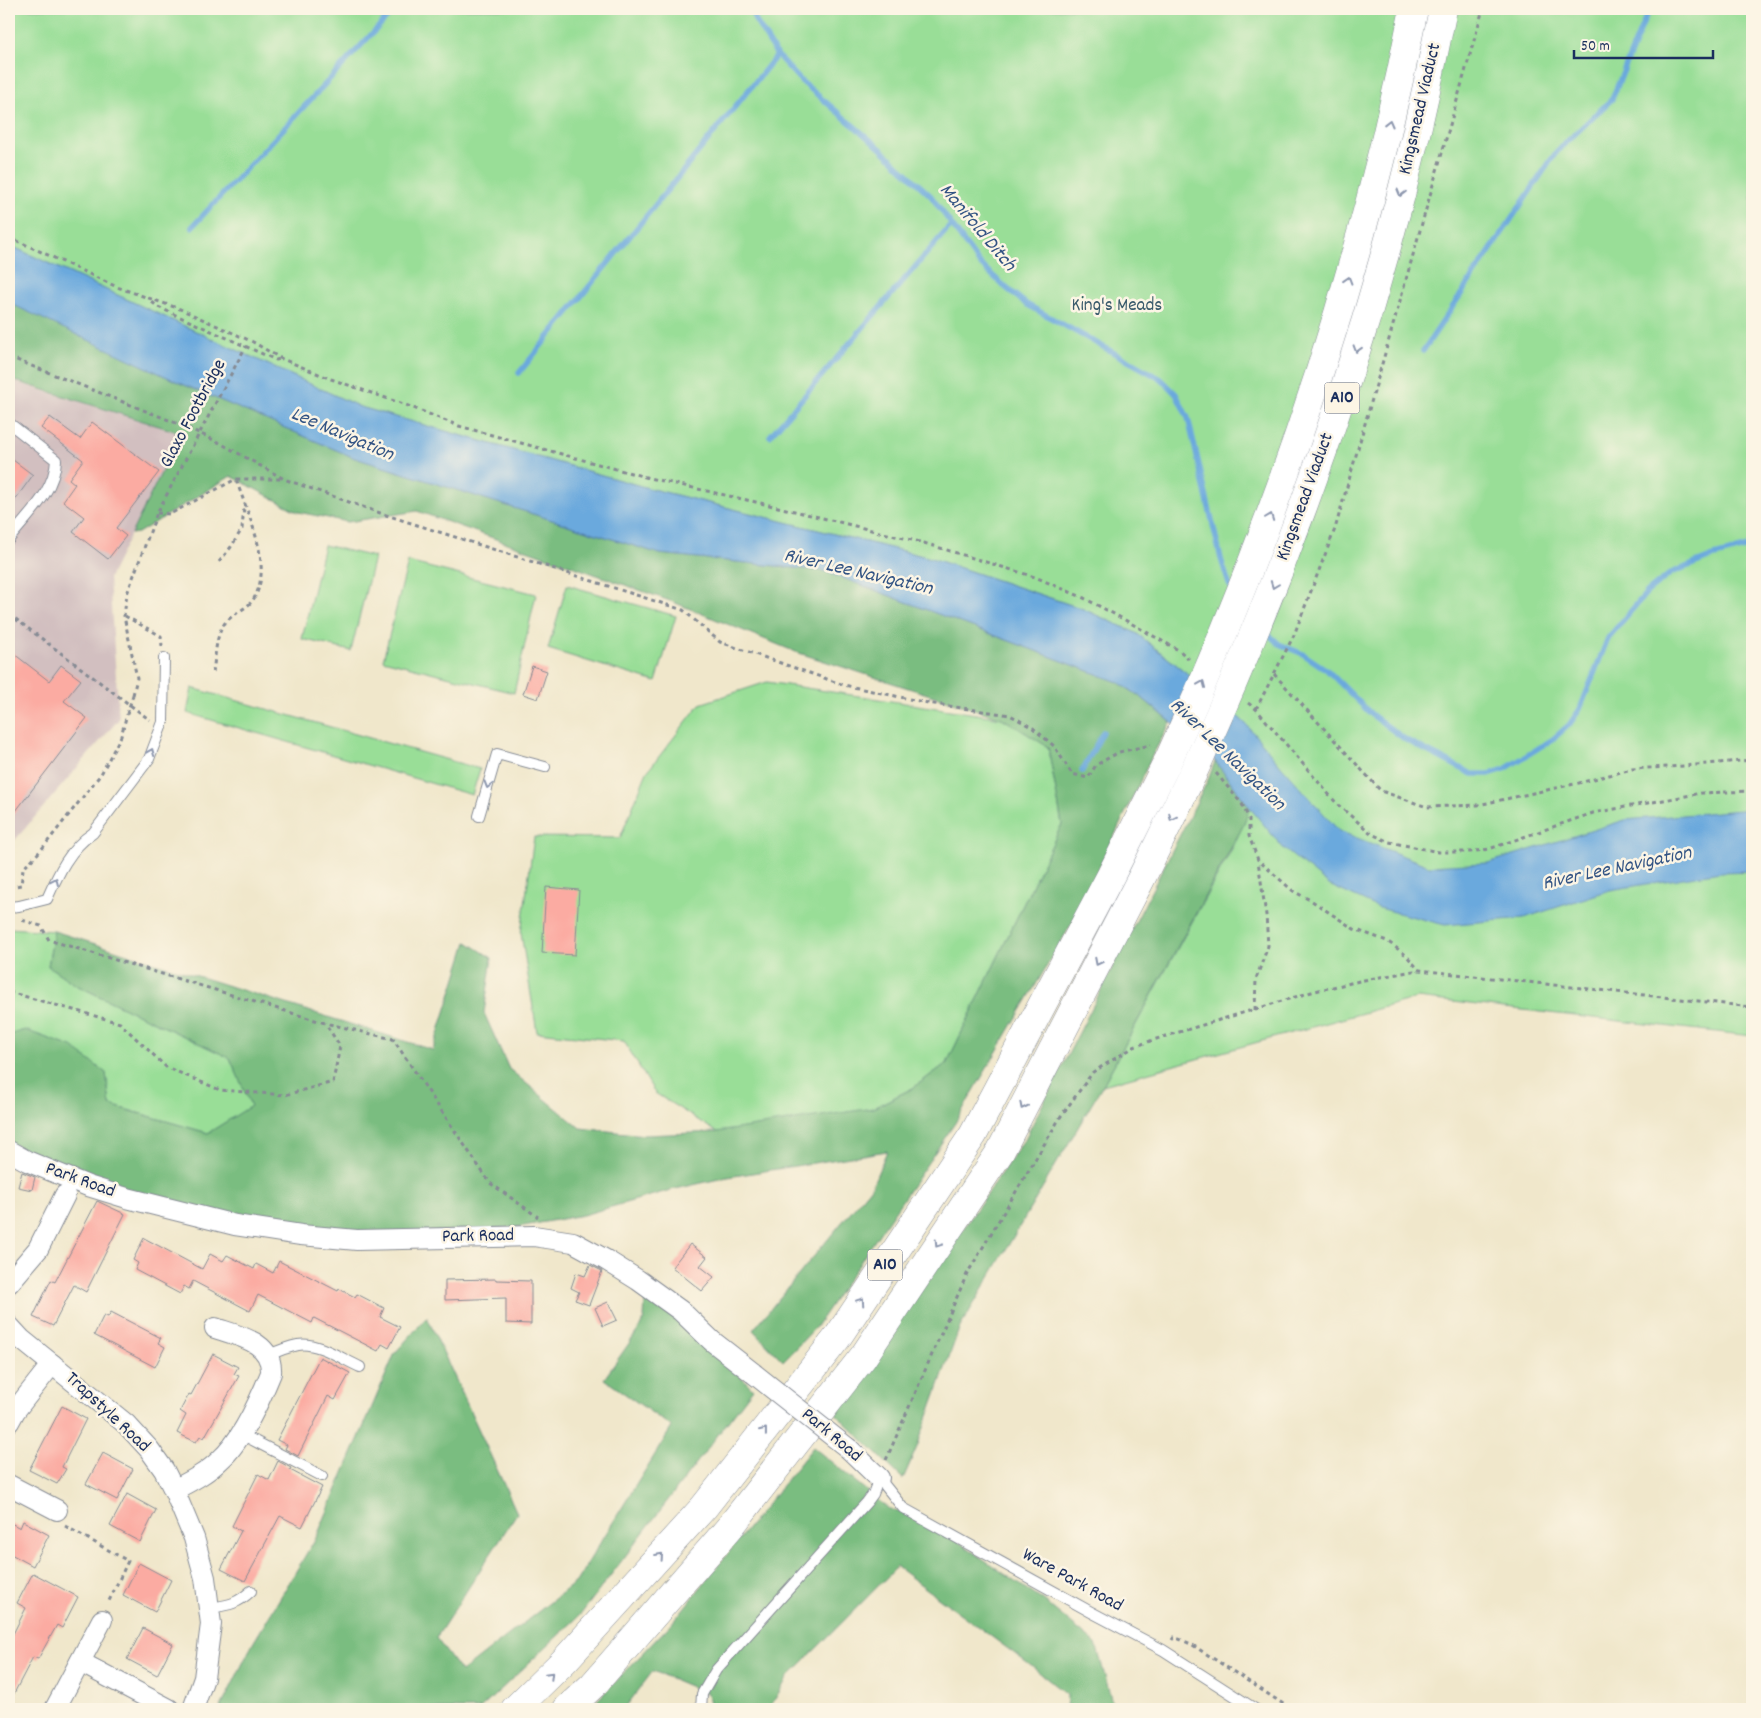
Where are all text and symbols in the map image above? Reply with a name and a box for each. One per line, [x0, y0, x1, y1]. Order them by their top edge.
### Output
scale bar [1574, 28, 1712, 60]
text: 50 m [1581, 36, 1610, 58]
street label: Kingsmead Viaduct [1393, 41, 1449, 177]
one-way arrow [1383, 118, 1394, 127]
water label: Manifold Ditch [932, 178, 1023, 279]
one-way arrow [1396, 188, 1407, 197]
one-way arrow [1343, 277, 1353, 285]
park label: King's Meads [1072, 293, 1162, 320]
one-way arrow [1352, 344, 1362, 353]
street label: Glaxo Footbridge [154, 355, 234, 473]
road number: A10 [1324, 382, 1360, 413]
water label: Lee Navigation [286, 401, 398, 469]
street label: Kingsmead Viaduct [1270, 429, 1342, 565]
one-way arrow [1264, 514, 1274, 522]
water label: River Lee Navigation [781, 542, 936, 604]
one-way arrow [1270, 580, 1280, 589]
one-way arrow [1196, 680, 1207, 689]
water label: River Lee Navigation [1163, 692, 1292, 818]
one-way arrow [145, 748, 156, 757]
one-way arrow [484, 780, 494, 789]
one-way arrow [1168, 812, 1178, 821]
water label: River Lee Navigation [1540, 839, 1695, 898]
one-way arrow [49, 877, 60, 886]
one-way arrow [1094, 956, 1104, 965]
one-way arrow [1019, 1101, 1029, 1110]
street label: Park Road [41, 1156, 119, 1206]
street label: Park Road [442, 1223, 514, 1251]
one-way arrow [935, 1238, 944, 1248]
road number: A10 [868, 1250, 902, 1280]
one-way arrow [855, 1297, 864, 1307]
street label: Trapstyle Road [58, 1366, 156, 1460]
street label: Park Road [795, 1402, 867, 1470]
one-way arrow [758, 1428, 766, 1437]
street label: Ware Park Road [1017, 1542, 1127, 1620]
one-way arrow [654, 1552, 663, 1561]
one-way arrow [544, 1672, 553, 1681]

